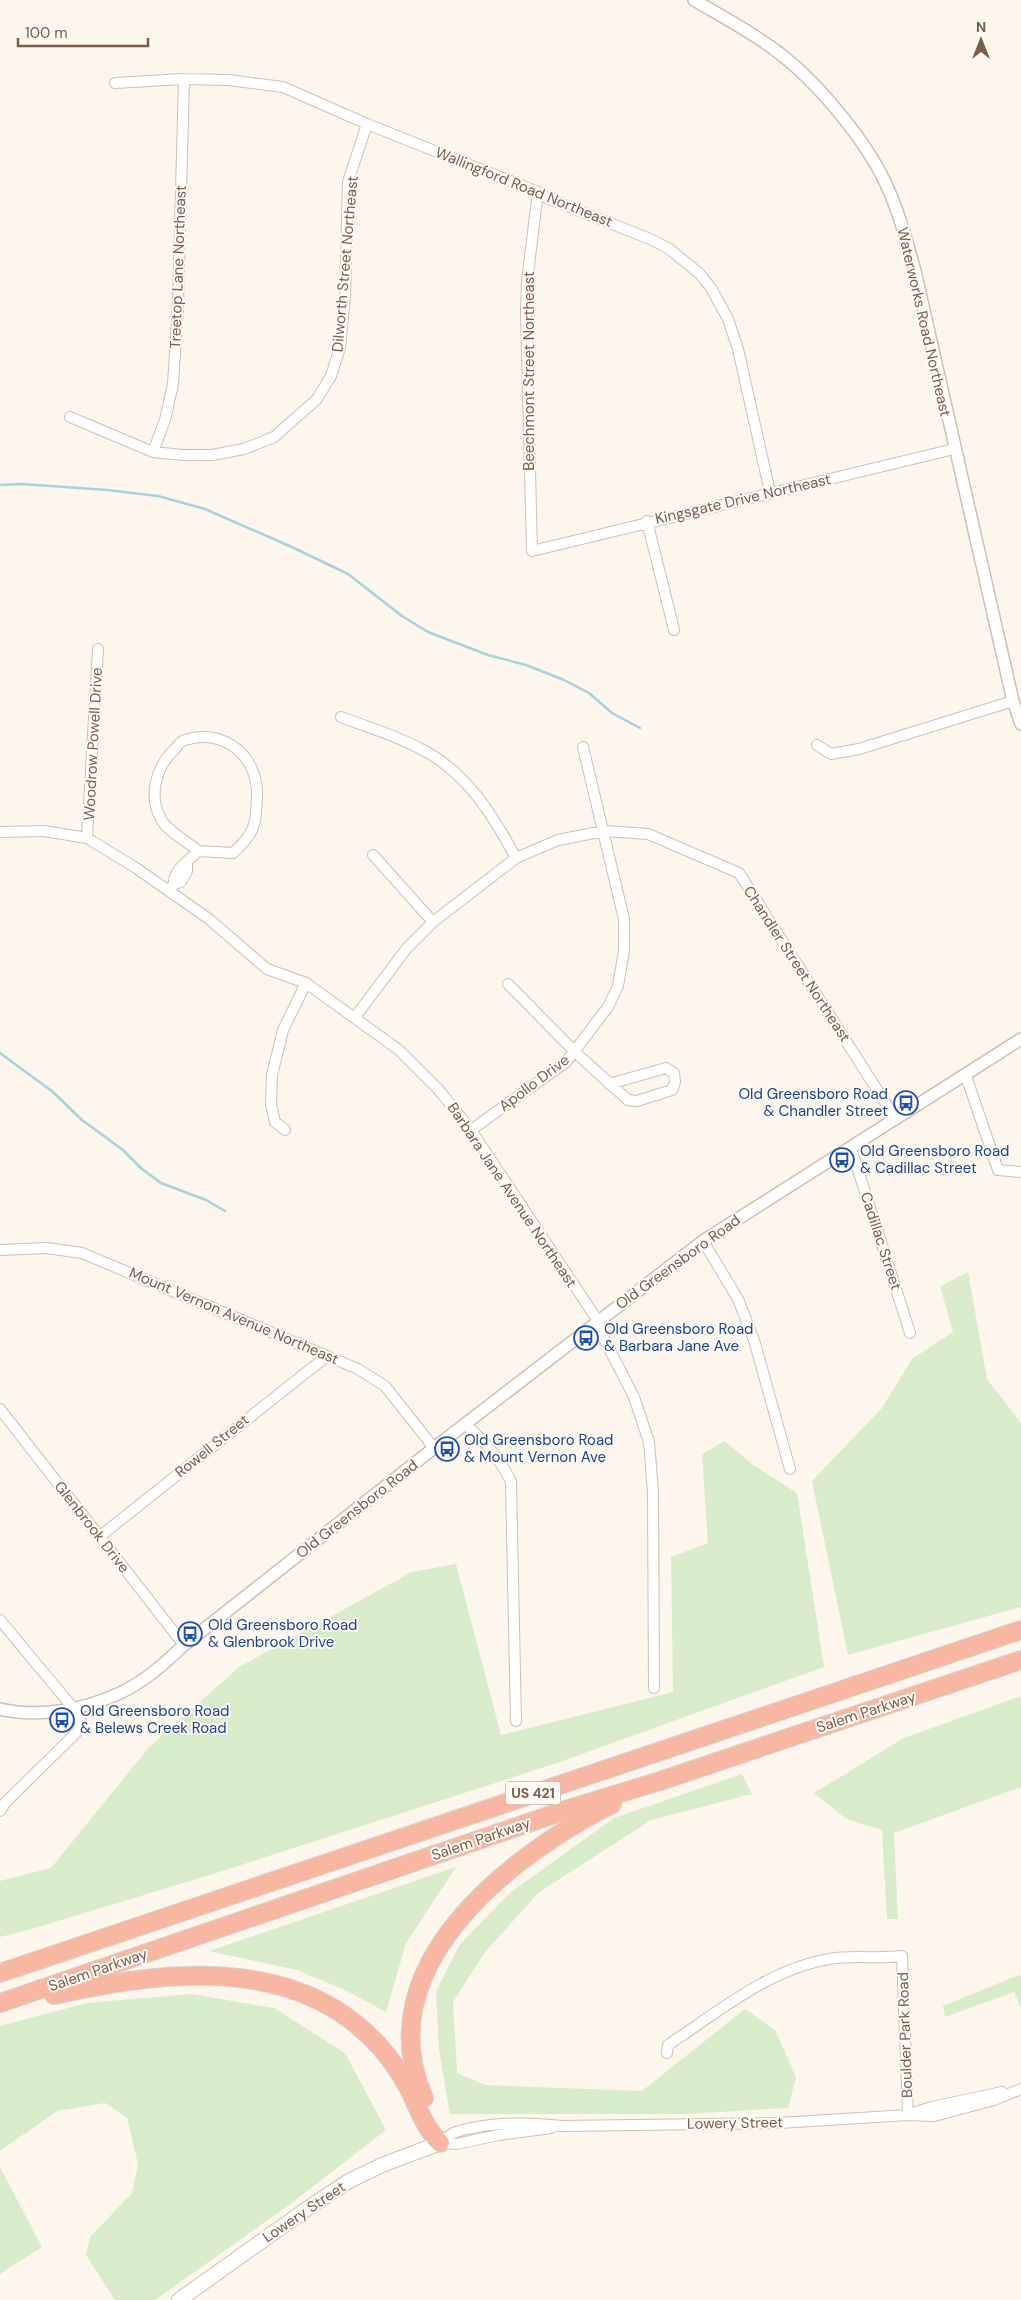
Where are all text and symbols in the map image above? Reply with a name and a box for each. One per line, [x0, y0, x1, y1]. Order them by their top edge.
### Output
scale bar [18, 15, 148, 47]
north arrow [956, 15, 1006, 65]
text: N [976, 18, 986, 36]
text: 100 m [25, 23, 68, 43]
street label: Wallingford Road Northeast [432, 142, 616, 232]
street label: Dilworth Street Northeast [327, 175, 363, 353]
street label: Treetop Lane Northeast [165, 185, 191, 349]
street label: Waterworks Road Northeast [892, 225, 956, 419]
street label: Beechmont Street Northeast [519, 271, 539, 471]
street label: Kingsgate Drive Northeast [653, 469, 833, 529]
street label: Woodrow Powell Drive [79, 667, 107, 821]
street label: Chandler Street Northeast [739, 882, 855, 1046]
street label: Apollo Drive [495, 1050, 573, 1116]
place label: Old Greensboro Road & Chandler Street [738, 1084, 888, 1121]
bus stop icon: Old Greensboro Road & Chandler Street [893, 1090, 919, 1116]
street label: Barbara Jane Avenue Northeast [443, 1099, 582, 1291]
place label: Old Greensboro Road & Cadillac Street [860, 1141, 1010, 1178]
bus stop icon: Old Greensboro Road & Cadillac Street [829, 1147, 855, 1173]
street label: Cadillac Street [856, 1189, 906, 1293]
street label: Old Greensboro Road [612, 1210, 744, 1314]
street label: Mount Vernon Avenue Northeast [126, 1263, 342, 1369]
place label: Old Greensboro Road & Barbara Jane Ave [604, 1319, 754, 1356]
bus stop icon: Old Greensboro Road & Barbara Jane Ave [573, 1325, 599, 1351]
street label: Rowell Street [171, 1410, 253, 1482]
place label: Old Greensboro Road & Mount Vernon Ave [464, 1430, 614, 1467]
bus stop icon: Old Greensboro Road & Mount Vernon Ave [434, 1436, 460, 1462]
street label: Old Greensboro Road [292, 1455, 422, 1563]
street label: Glenbrook Drive [50, 1477, 134, 1577]
place label: Old Greensboro Road & Glenbrook Drive [208, 1615, 358, 1652]
bus stop icon: Old Greensboro Road & Glenbrook Drive [177, 1621, 203, 1647]
street label: Salem Parkway [814, 1686, 919, 1737]
place label: Old Greensboro Road & Belews Creek Road [80, 1701, 230, 1738]
bus stop icon: Old Greensboro Road & Belews Creek Road [49, 1707, 75, 1733]
road number: US 421 [506, 1782, 560, 1805]
street label: Salem Parkway [429, 1813, 534, 1865]
street label: Salem Parkway [46, 1944, 151, 1996]
street label: Boulder Park Road [893, 1972, 917, 2098]
street label: Lowery Street [687, 2112, 783, 2134]
street label: Lowery Street [258, 2177, 350, 2247]

